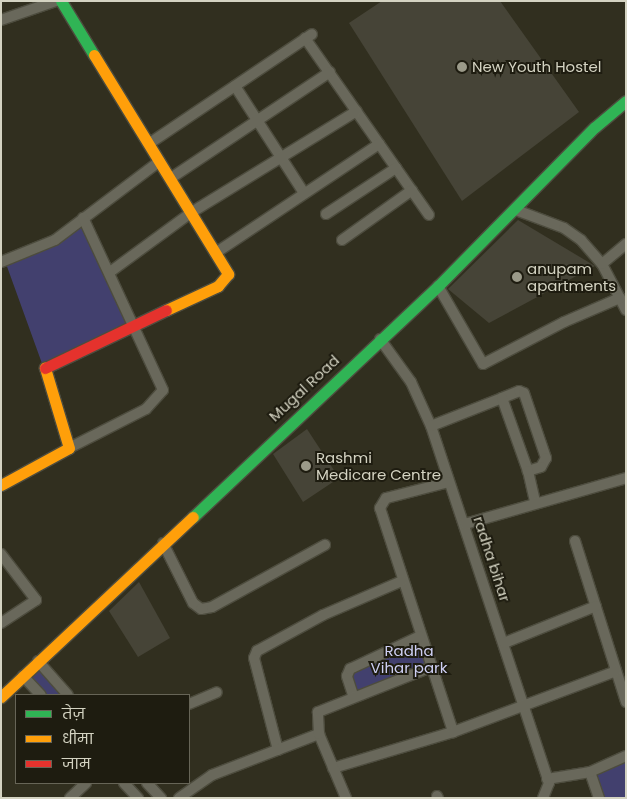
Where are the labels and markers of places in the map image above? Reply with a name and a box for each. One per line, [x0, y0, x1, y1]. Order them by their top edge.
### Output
place label: New Youth Hostel [472, 58, 601, 76]
marker: New Youth Hostel [456, 61, 468, 73]
place label: anupam apartments [527, 259, 616, 294]
marker: anupam apartments [511, 271, 523, 283]
place label: Rashmi Medicare Centre [316, 448, 441, 483]
marker: Rashmi Medicare Centre [300, 460, 312, 472]

